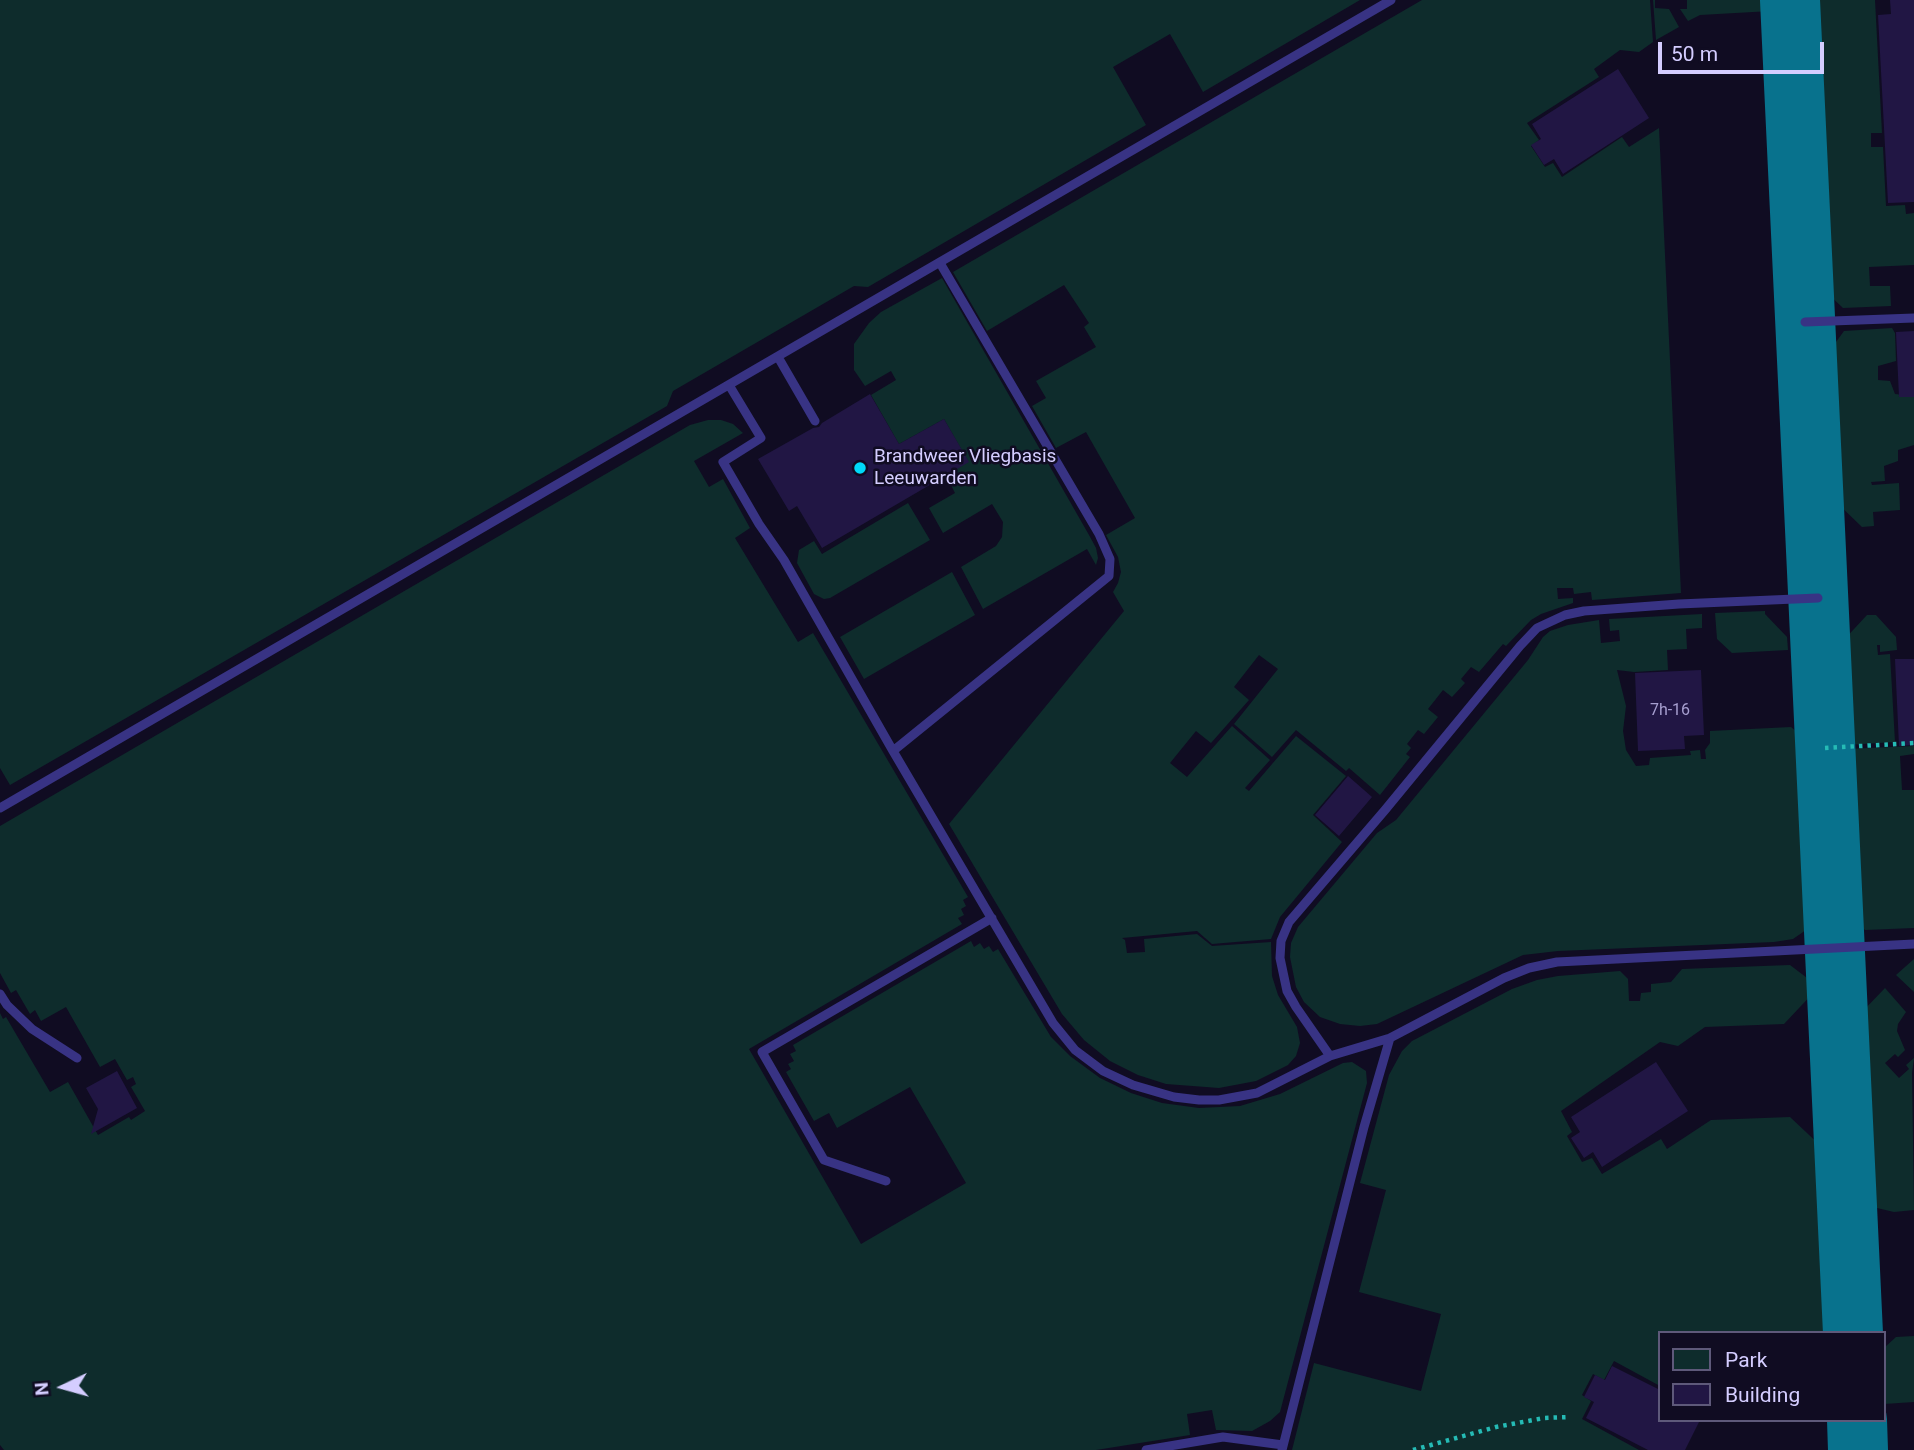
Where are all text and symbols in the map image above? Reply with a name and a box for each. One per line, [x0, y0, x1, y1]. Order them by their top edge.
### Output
scale bar [1662, 28, 1828, 72]
text: 50 m [1671, 42, 1718, 66]
place label: Brandweer Vliegbasis Leeuwarden [874, 446, 1056, 490]
marker: Brandweer Vliegbasis Leeuwarden [852, 460, 868, 476]
house number: 7h-16 [1650, 701, 1690, 721]
legend [1658, 1331, 1886, 1422]
text: Park [1725, 1348, 1767, 1372]
north arrow [28, 1352, 98, 1422]
text: N [30, 1381, 54, 1397]
text: Building [1725, 1383, 1800, 1407]

